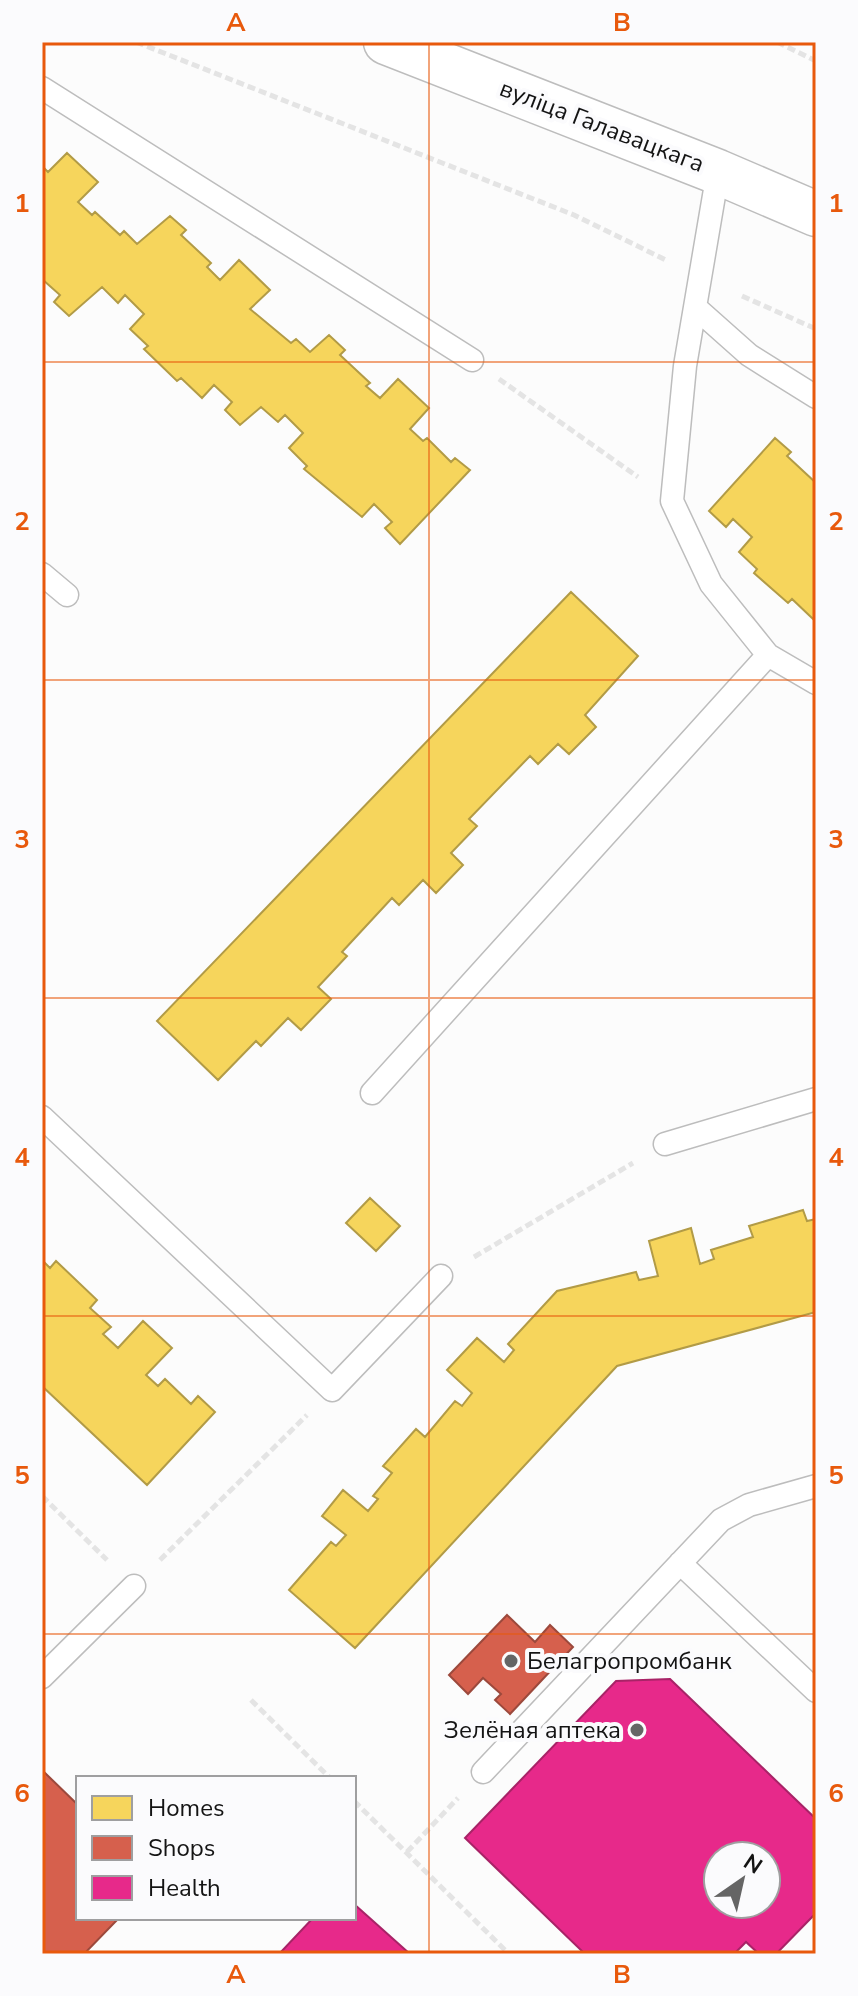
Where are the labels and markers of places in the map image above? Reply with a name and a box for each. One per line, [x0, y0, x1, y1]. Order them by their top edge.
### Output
place label: Белагропромбанк [527, 1645, 732, 1677]
marker: Белагропромбанк [502, 1652, 520, 1670]
place label: Зелёная аптека [444, 1714, 621, 1746]
marker: Зелёная аптека [628, 1721, 646, 1739]

